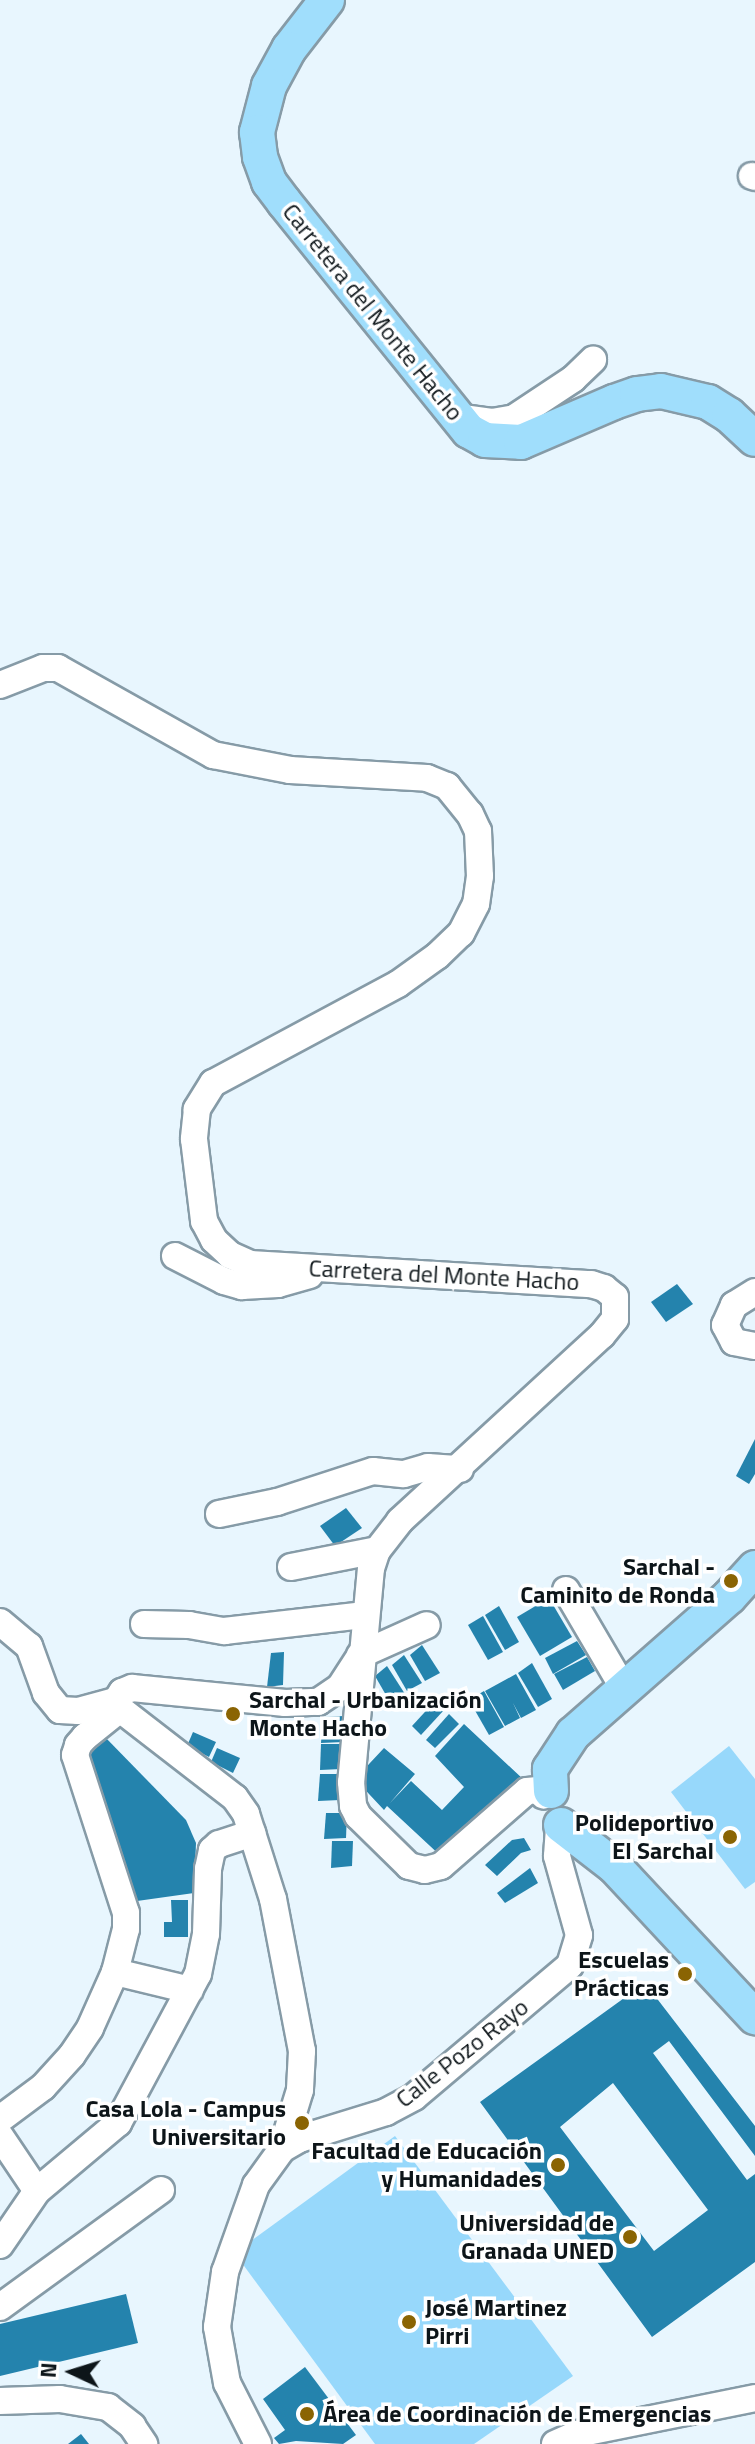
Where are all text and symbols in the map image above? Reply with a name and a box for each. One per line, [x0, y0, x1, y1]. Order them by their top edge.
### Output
street label: Carretera del Monte Hacho [277, 198, 469, 426]
street label: Carretera del Monte Hacho [308, 1254, 580, 1296]
place label: Sarchal - Caminito de Ronda [520, 1553, 715, 1609]
marker: Sarchal - Caminito de Ronda [722, 1572, 740, 1590]
place label: Sarchal - Urbanización Monte Hacho [249, 1686, 482, 1742]
marker: Sarchal - Urbanización Monte Hacho [224, 1705, 242, 1723]
place label: Polideportivo El Sarchal [575, 1809, 714, 1865]
marker: Polideportivo El Sarchal [721, 1828, 739, 1846]
place label: Escuelas Prácticas [574, 1946, 669, 2002]
marker: Escuelas Prácticas [676, 1965, 694, 1983]
street label: Calle Pozo Rayo [390, 1992, 534, 2114]
place label: Casa Lola - Campus Universitario [86, 2095, 286, 2151]
marker: Casa Lola - Campus Universitario [293, 2114, 311, 2132]
place label: Facultad de Educación y Humanidades [311, 2137, 542, 2193]
marker: Facultad de Educación y Humanidades [549, 2156, 567, 2174]
place label: Universidad de Granada UNED [459, 2209, 614, 2265]
marker: Universidad de Granada UNED [621, 2228, 639, 2246]
place label: José Martinez Pirri [425, 2294, 567, 2350]
marker: José Martinez Pirri [400, 2313, 418, 2331]
north arrow [32, 2332, 112, 2412]
text: N [31, 2362, 66, 2379]
place label: Área de Coordinación de Emergencias [323, 2400, 711, 2428]
marker: Área de Coordinación de Emergencias [298, 2405, 316, 2423]

